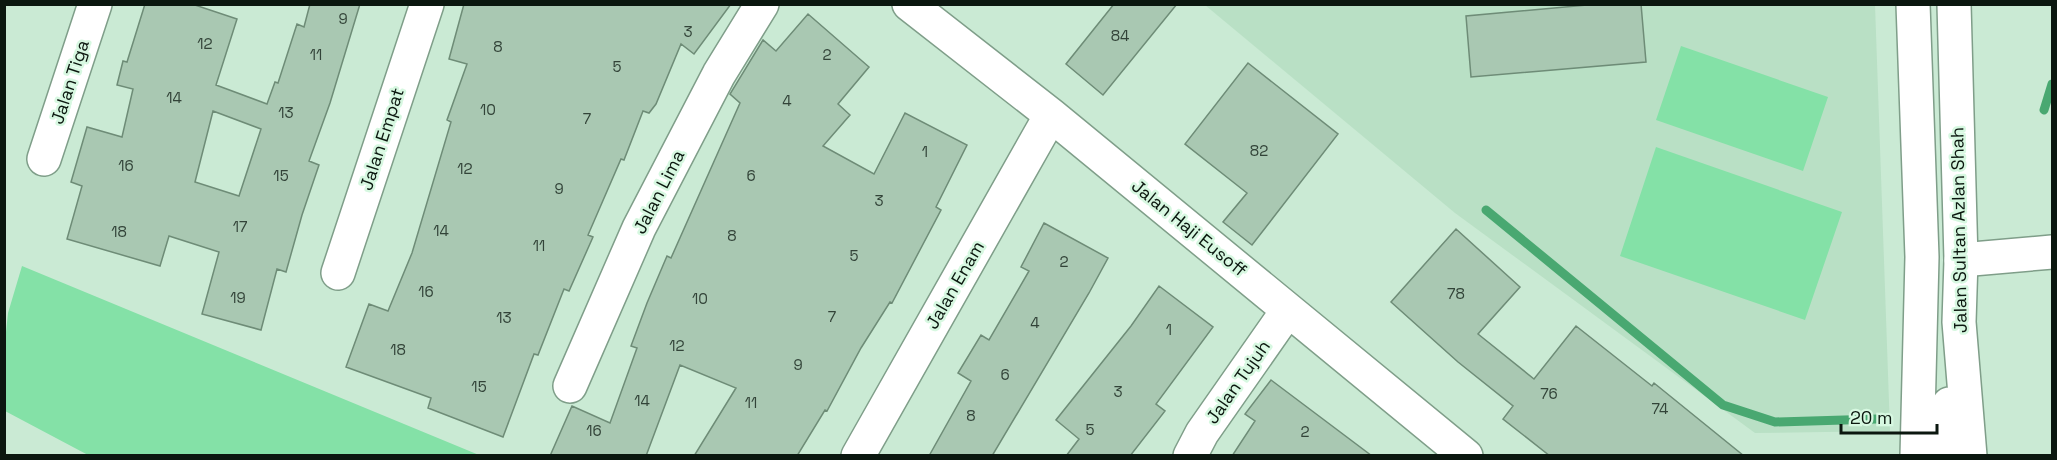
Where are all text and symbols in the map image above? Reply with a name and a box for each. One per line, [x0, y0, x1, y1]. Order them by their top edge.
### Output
house number: 9 [338, 9, 348, 28]
house number: 3 [683, 22, 693, 41]
house number: 84 [1111, 26, 1129, 45]
house number: 12 [197, 34, 213, 53]
street label: Jalan Tiga [45, 37, 94, 127]
house number: 8 [493, 37, 503, 56]
house number: 11 [310, 45, 322, 64]
house number: 2 [822, 45, 832, 64]
house number: 5 [613, 57, 622, 76]
street label: Jalan Empat [354, 85, 409, 193]
house number: 14 [166, 88, 182, 107]
house number: 4 [782, 91, 792, 110]
house number: 10 [480, 100, 496, 119]
house number: 13 [278, 103, 294, 122]
house number: 7 [583, 109, 591, 128]
street label: Jalan Sultan Azlan Shah [1945, 127, 1972, 333]
house number: 82 [1250, 141, 1268, 160]
house number: 1 [922, 142, 928, 161]
street label: Jalan Lima [628, 146, 689, 238]
house number: 16 [118, 156, 134, 175]
house number: 12 [457, 159, 473, 178]
house number: 15 [273, 166, 289, 185]
house number: 6 [746, 166, 756, 185]
street label: Jalan Haji Eusoff [1127, 174, 1252, 281]
house number: 9 [554, 179, 564, 198]
house number: 3 [874, 191, 884, 210]
house number: 17 [233, 217, 247, 236]
house number: 14 [433, 221, 449, 240]
house number: 18 [111, 222, 127, 241]
house number: 8 [727, 226, 737, 245]
house number: 11 [533, 236, 545, 255]
street label: Jalan Enam [920, 237, 989, 333]
house number: 5 [850, 246, 859, 265]
house number: 2 [1059, 252, 1069, 271]
house number: 16 [418, 282, 434, 301]
house number: 78 [1447, 284, 1465, 303]
house number: 19 [230, 288, 246, 307]
house number: 10 [692, 289, 708, 308]
house number: 7 [828, 307, 836, 326]
house number: 13 [496, 308, 512, 327]
house number: 4 [1030, 313, 1040, 332]
house number: 1 [1166, 320, 1172, 339]
street label: Jalan Tujuh [1200, 335, 1275, 428]
house number: 12 [669, 336, 685, 355]
house number: 18 [390, 340, 406, 359]
house number: 9 [793, 355, 803, 374]
house number: 6 [1000, 365, 1010, 384]
house number: 15 [471, 377, 487, 396]
house number: 3 [1113, 382, 1123, 401]
house number: 76 [1540, 384, 1558, 403]
house number: 14 [634, 391, 650, 410]
house number: 11 [745, 393, 757, 412]
scale bar [1841, 397, 1937, 435]
house number: 74 [1652, 399, 1668, 418]
house number: 8 [966, 406, 976, 425]
text: 20 m [1850, 406, 1893, 429]
house number: 5 [1086, 420, 1095, 439]
house number: 16 [586, 421, 602, 440]
house number: 2 [1300, 422, 1310, 441]

